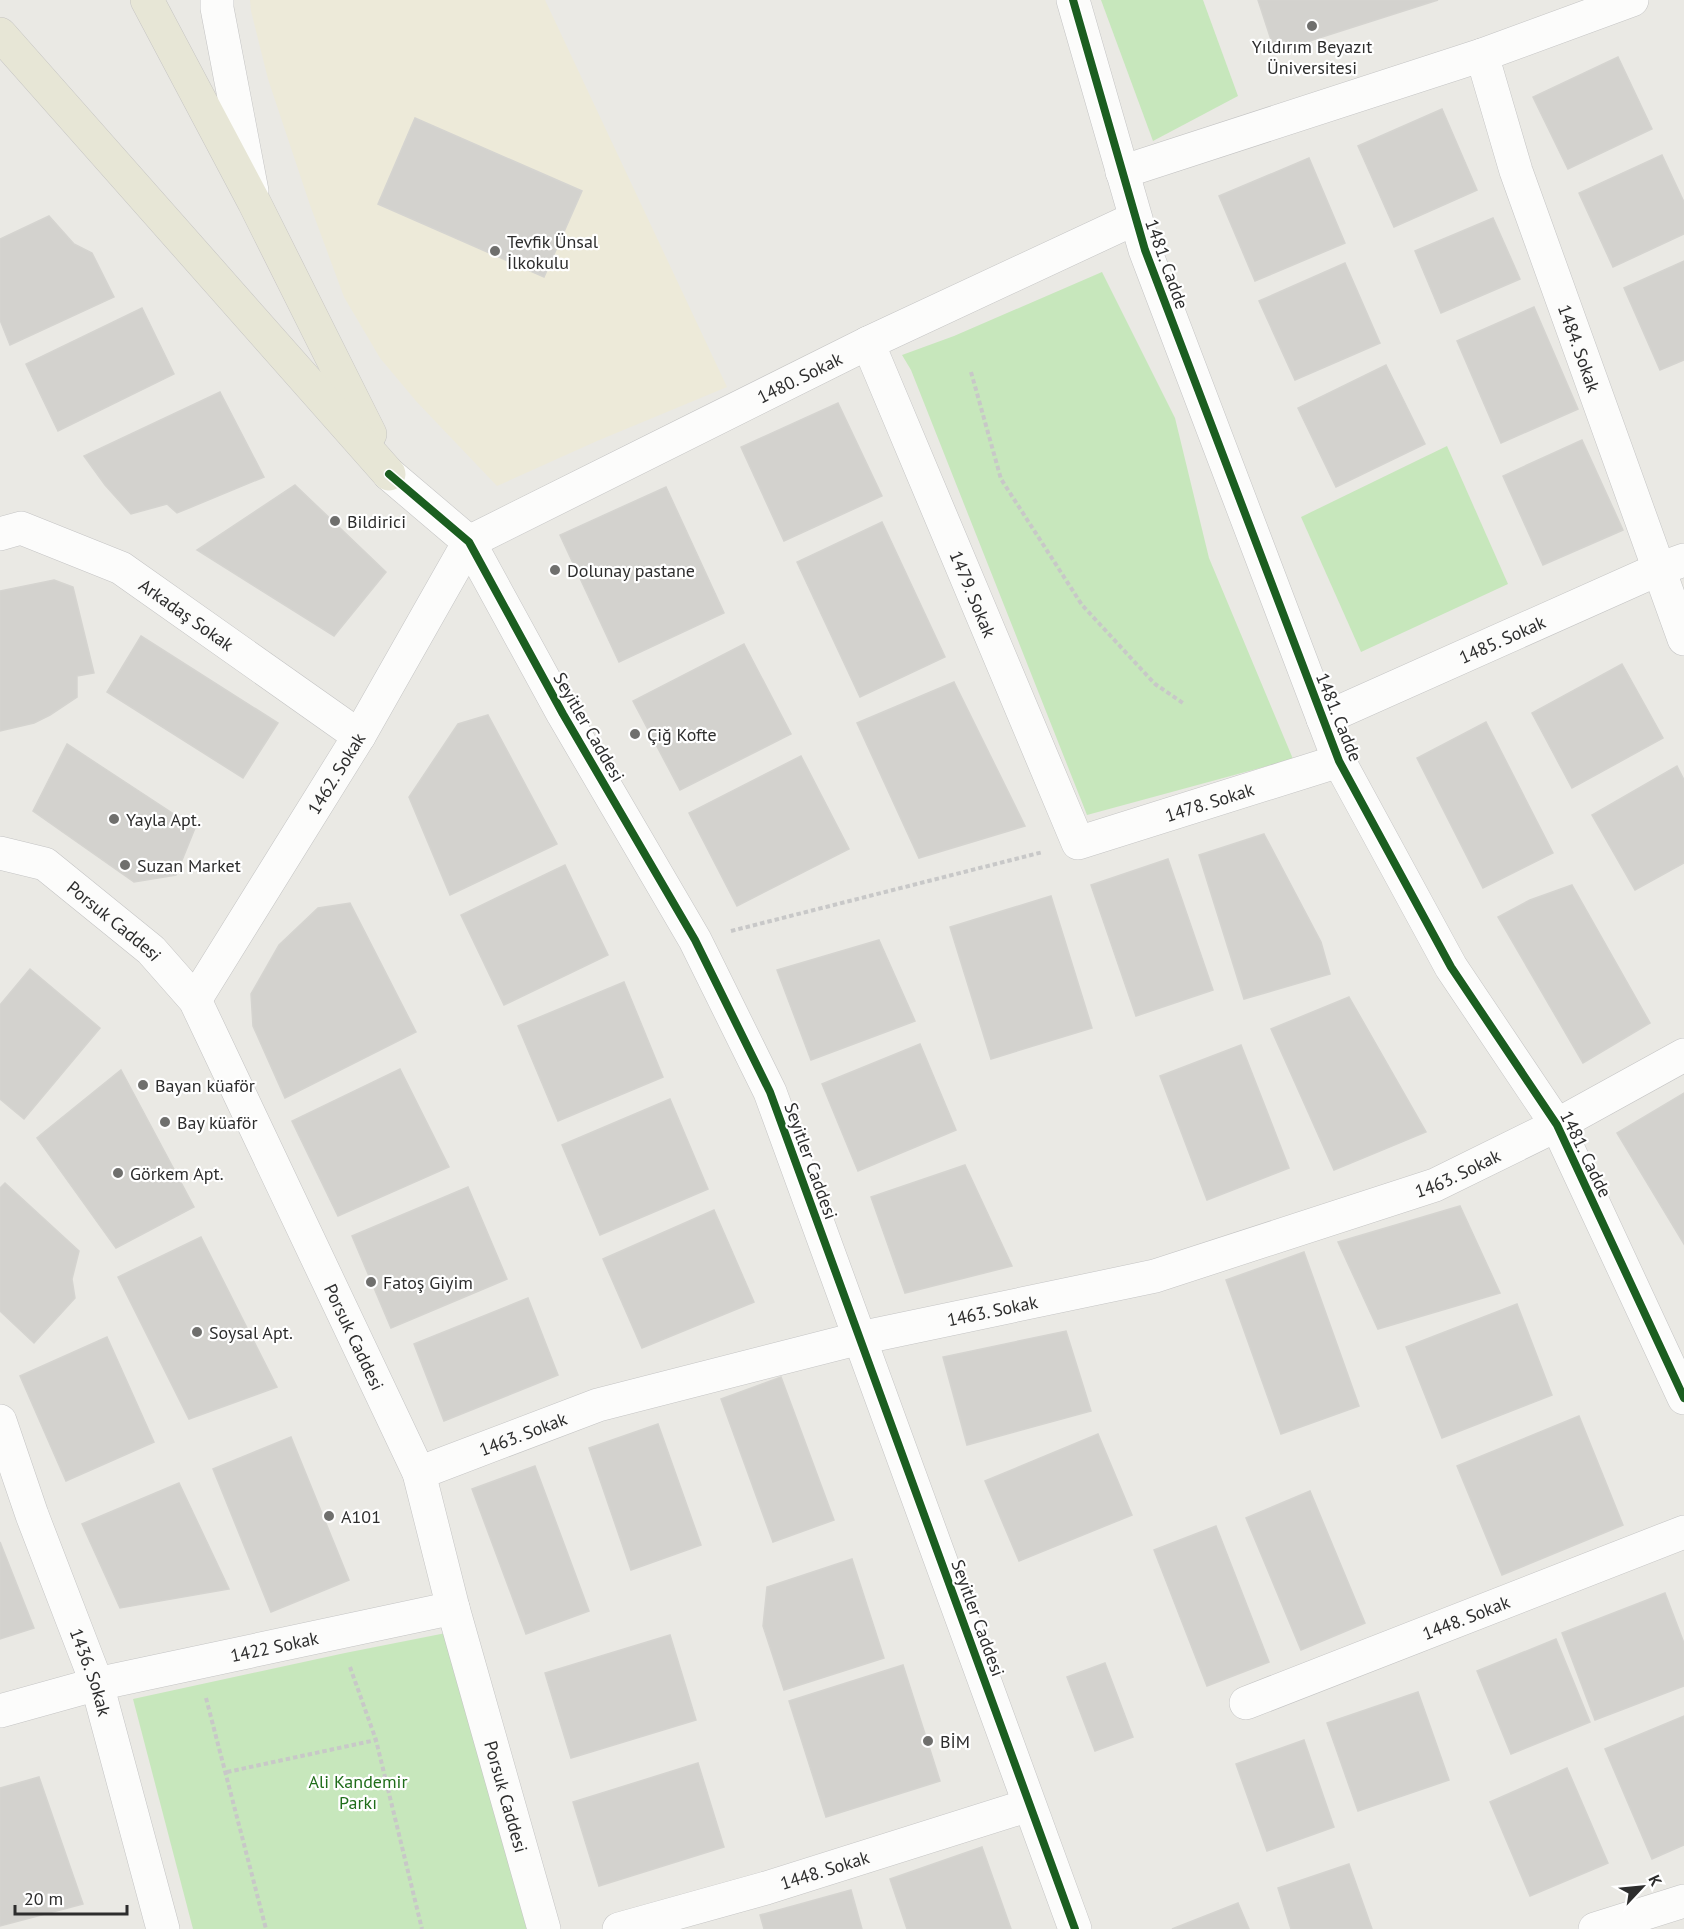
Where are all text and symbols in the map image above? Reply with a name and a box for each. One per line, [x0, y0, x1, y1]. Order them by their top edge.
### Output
marker: Yıldırım Beyazıt Üniversitesi [1305, 19, 1319, 33]
place label: Yıldırım Beyazıt Üniversitesi [1252, 35, 1372, 79]
street label: 1481. Cadde [1140, 216, 1194, 312]
place label: Tevfik Ünsal İlkokulu [507, 230, 599, 274]
marker: Tevfik Ünsal İlkokulu [488, 244, 502, 258]
street label: 1484. Sokak [1553, 301, 1606, 396]
street label: 1480. Sokak [753, 346, 846, 408]
place label: Bildirici [347, 510, 406, 533]
marker: Bildirici [328, 514, 342, 528]
street label: 1479. Sokak [945, 547, 1002, 641]
place label: Dolunay pastane [567, 559, 695, 582]
marker: Dolunay pastane [548, 563, 562, 577]
street label: Arkadaş Sokak [135, 573, 239, 656]
street label: 1485. Sokak [1455, 610, 1549, 668]
street label: Seyitler Caddesi [548, 668, 630, 786]
street label: 1481. Cadde [1311, 669, 1367, 765]
place label: Çiğ Kofte [647, 723, 717, 746]
marker: Çiğ Kofte [628, 727, 642, 741]
street label: 1462. Sokak [302, 728, 370, 818]
street label: 1478. Sokak [1162, 777, 1257, 826]
place label: Yayla Apt. [126, 808, 201, 831]
marker: Yayla Apt. [107, 812, 121, 826]
place label: Suzan Market [137, 854, 241, 877]
marker: Suzan Market [118, 858, 132, 872]
street label: Porsuk Caddesi [63, 875, 167, 966]
place label: Bayan küaför [155, 1074, 255, 1097]
marker: Bayan küaför [136, 1078, 150, 1092]
street label: Seyitler Caddesi [779, 1099, 843, 1223]
street label: 1481. Cadde [1555, 1107, 1617, 1201]
place label: Bay küaför [177, 1111, 258, 1134]
marker: Bay küaför [158, 1115, 172, 1129]
street label: 1463. Sokak [1412, 1143, 1504, 1202]
place label: Görkem Apt. [130, 1162, 224, 1185]
marker: Görkem Apt. [111, 1166, 125, 1180]
place label: Fatoş Giyim [383, 1271, 473, 1294]
marker: Fatoş Giyim [364, 1275, 378, 1289]
street label: Porsuk Caddesi [319, 1280, 390, 1394]
street label: 1463. Sokak [945, 1289, 1040, 1331]
place label: Soysal Apt. [209, 1321, 293, 1344]
marker: Soysal Apt. [190, 1325, 204, 1339]
street label: 1463. Sokak [476, 1406, 570, 1461]
place label: A101 [341, 1505, 381, 1528]
marker: A101 [322, 1509, 336, 1523]
street label: Seyitler Caddesi [946, 1556, 1010, 1680]
street label: 1448. Sokak [1419, 1590, 1513, 1645]
street label: 1436. Sokak [65, 1624, 117, 1719]
street label: 1422 Sokak [228, 1625, 321, 1667]
place label: BİM [940, 1730, 970, 1753]
marker: BİM [921, 1734, 935, 1748]
street label: Porsuk Caddesi [480, 1738, 533, 1855]
park label: Ali Kandemir Parkı [308, 1770, 408, 1814]
street label: 1448. Sokak [777, 1845, 872, 1894]
north arrow [1612, 1857, 1672, 1917]
text: K [1644, 1872, 1667, 1889]
scale bar [15, 1878, 128, 1916]
text: 20 m [24, 1887, 63, 1910]

